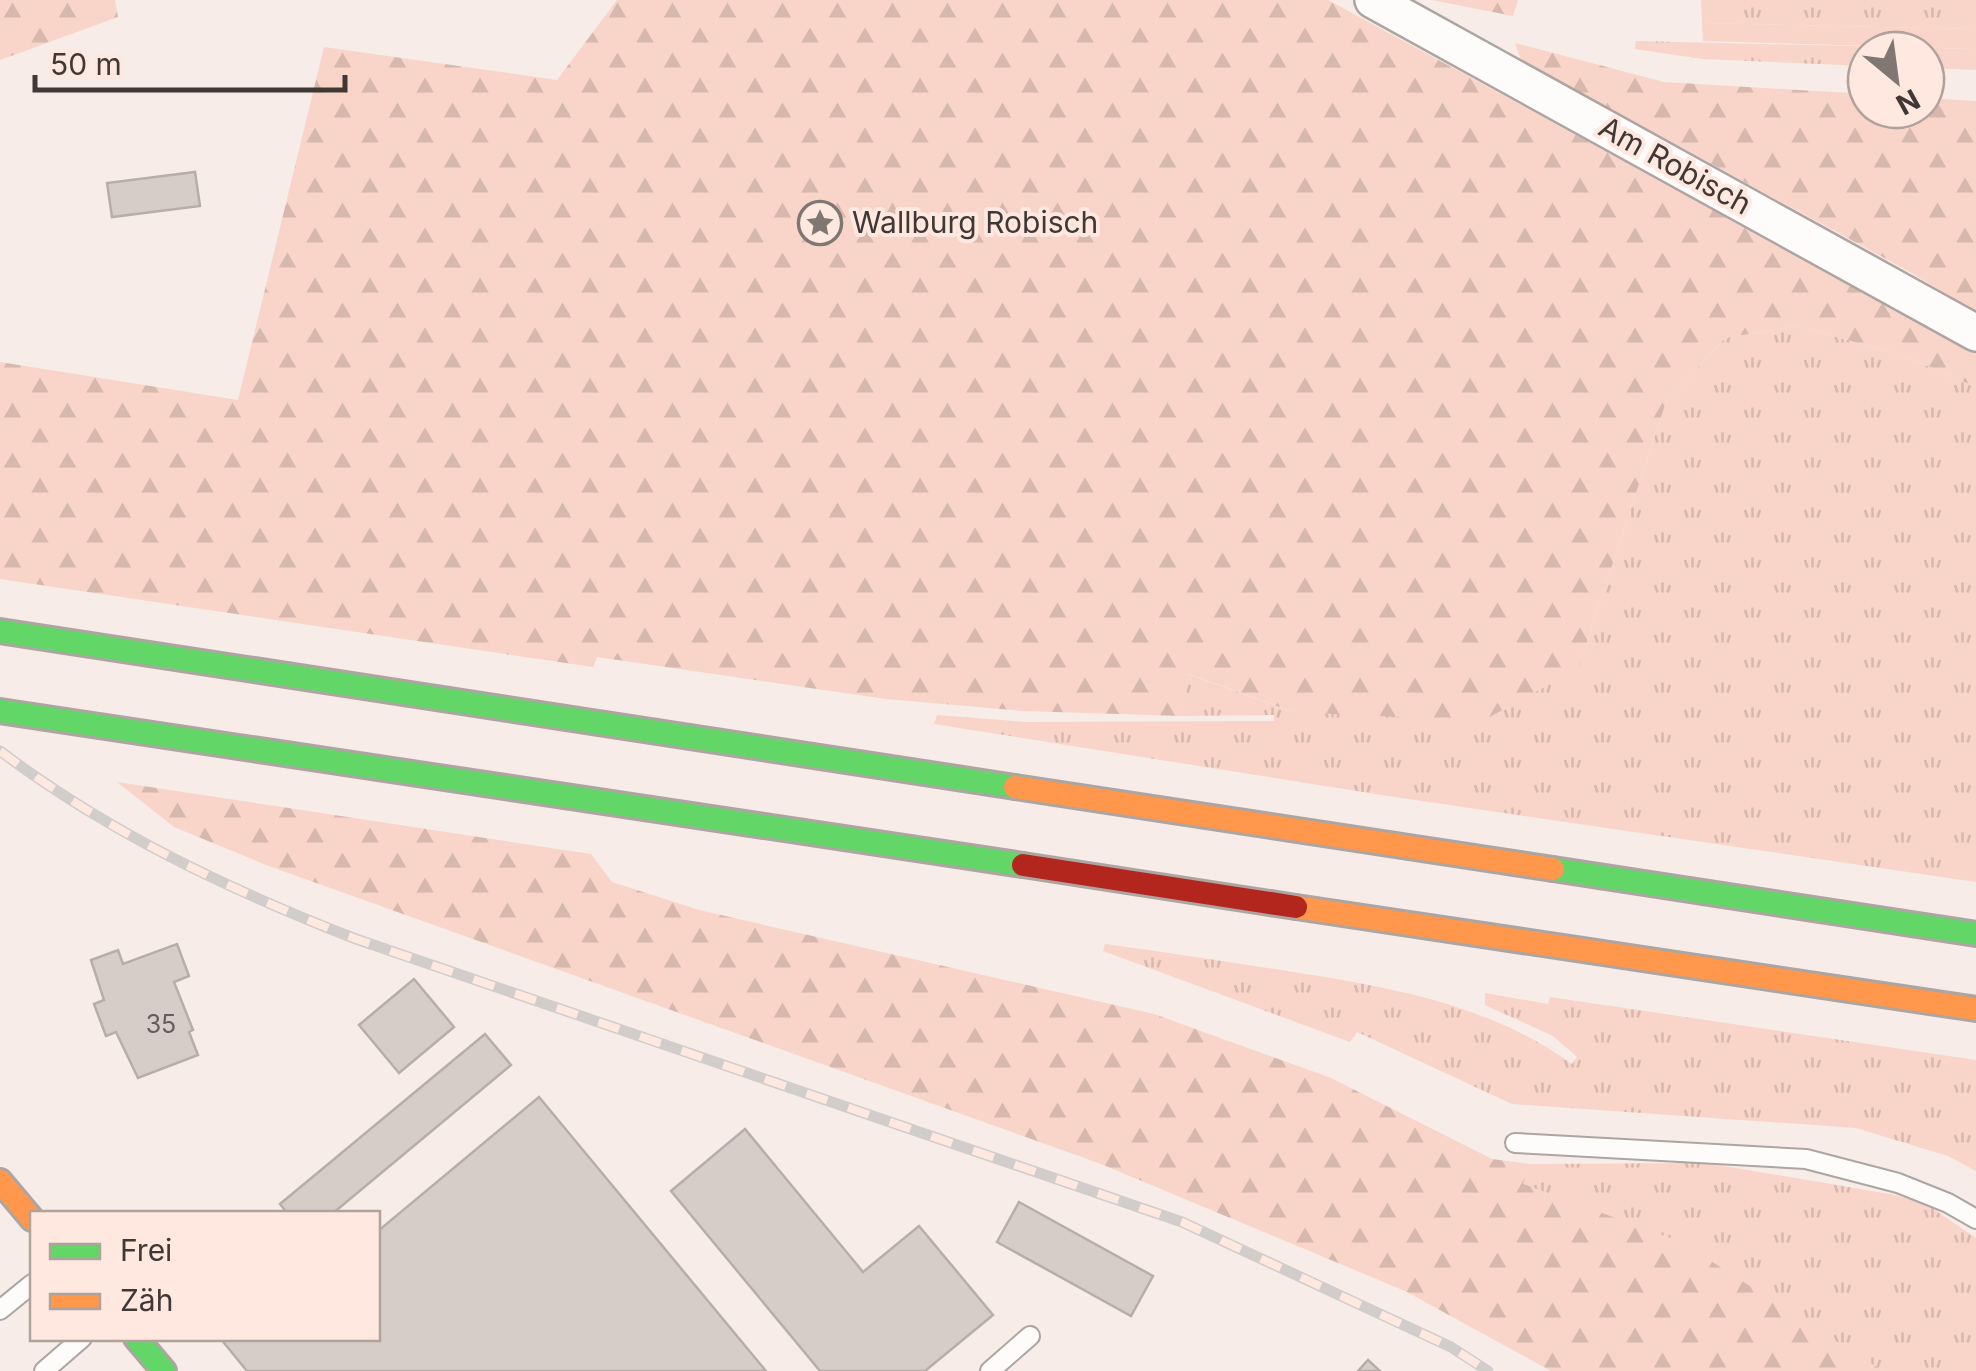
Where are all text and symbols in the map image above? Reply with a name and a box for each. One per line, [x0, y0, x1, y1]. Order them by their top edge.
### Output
scale bar [35, 30, 345, 92]
north arrow [1846, 30, 1946, 130]
text: 50 m [50, 46, 122, 82]
text: N [1891, 82, 1926, 122]
street label: Am Robisch [1593, 109, 1758, 222]
place icon: Wallburg Robisch [797, 200, 843, 246]
place label: Wallburg Robisch [852, 204, 1098, 240]
house number: 35 [146, 1009, 176, 1039]
legend [30, 1211, 380, 1341]
text: Frei [120, 1232, 172, 1268]
text: Zäh [120, 1282, 173, 1318]

